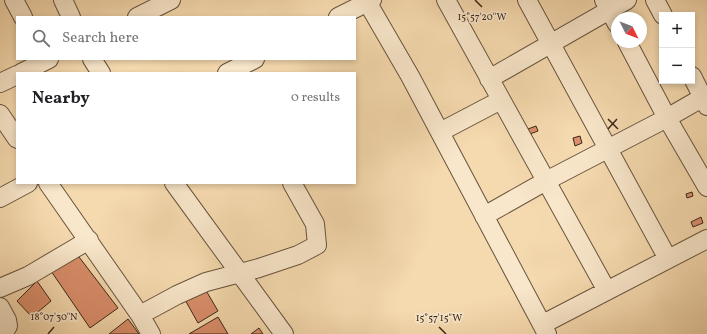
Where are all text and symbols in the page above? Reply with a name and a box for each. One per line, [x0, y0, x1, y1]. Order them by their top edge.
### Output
text: 15°57'20"W [457, 10, 507, 24]
north arrow [611, 12, 647, 48]
map controls [659, 12, 695, 84]
button: + [659, 12, 695, 48]
search box [16, 16, 356, 60]
icon: search [30, 27, 52, 49]
text: Search here [62, 28, 139, 49]
button: − [659, 48, 695, 84]
text: Nearby [32, 87, 90, 110]
text: 0 results [291, 89, 340, 107]
text: 18°07'30"N [31, 310, 78, 324]
text: 15°57'15"W [416, 311, 462, 325]

